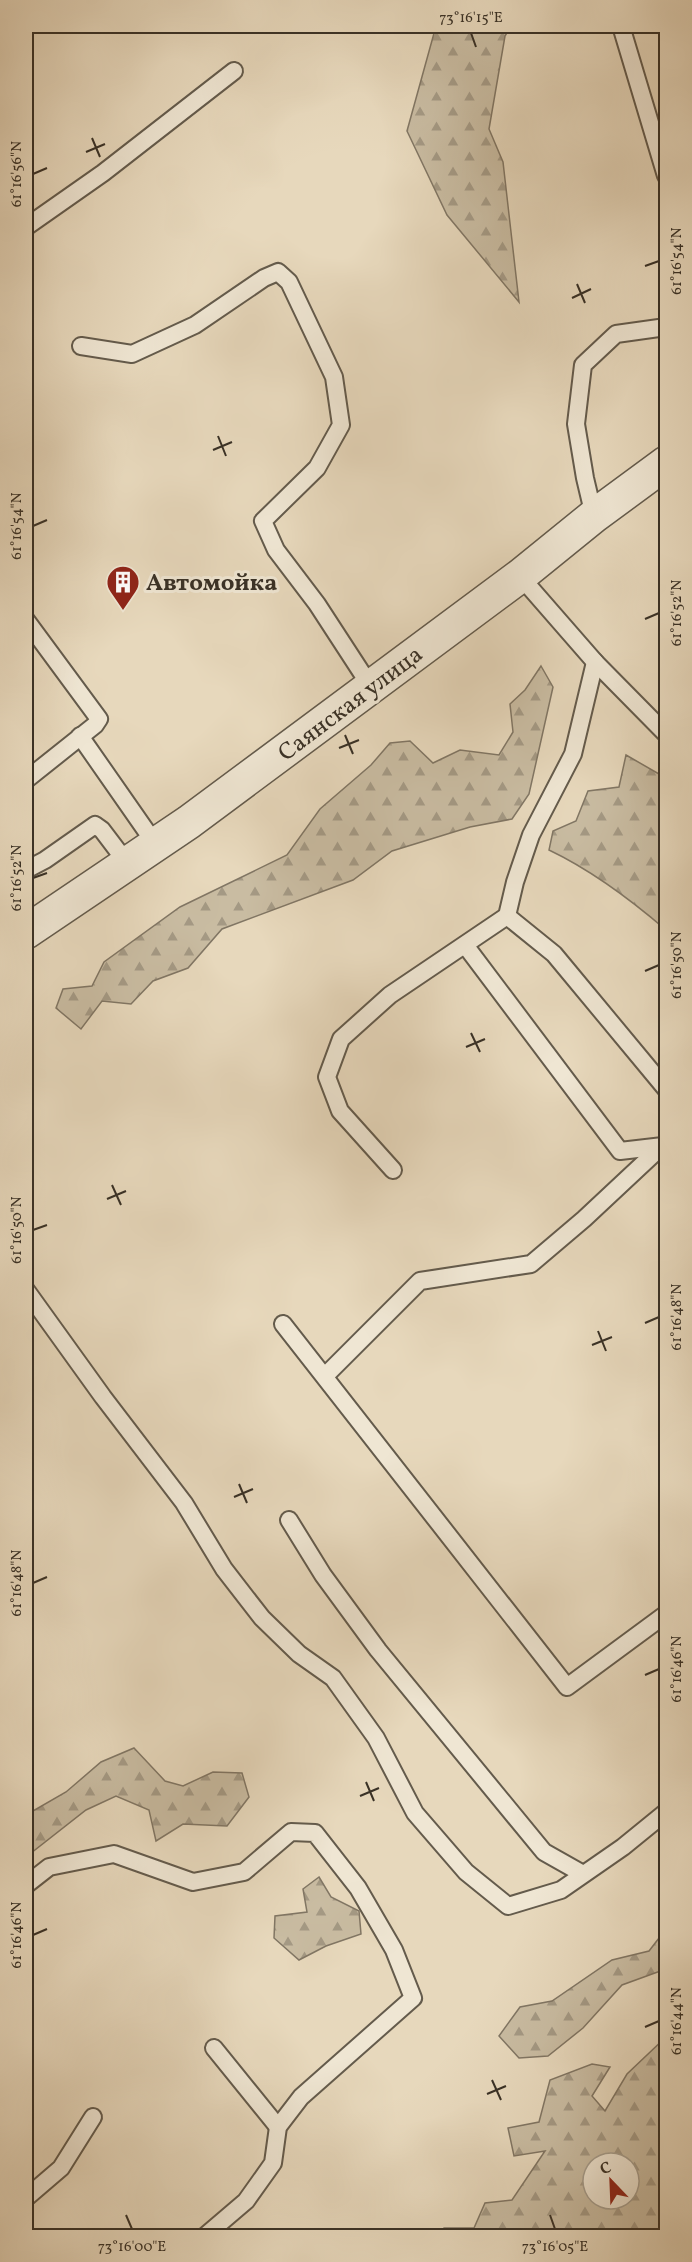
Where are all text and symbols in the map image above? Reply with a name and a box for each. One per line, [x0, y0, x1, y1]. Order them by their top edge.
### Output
text: 73°16'15"E [439, 8, 503, 29]
text: 61°16'56"N [7, 141, 28, 207]
text: 61°16'54"N [667, 227, 688, 295]
text: 61°16'54"N [7, 492, 28, 560]
building icon: Автомойка [105, 564, 141, 611]
place label: Автомойка [146, 567, 277, 601]
text: 61°16'52"N [667, 580, 688, 646]
street label: Саянская улица [272, 639, 431, 770]
text: 61°16'52"N [7, 845, 28, 911]
text: 61°16'50"N [667, 931, 688, 999]
text: 61°16'50"N [7, 1196, 28, 1264]
text: 61°16'48"N [667, 1284, 688, 1350]
text: 61°16'48"N [7, 1550, 28, 1616]
text: 61°16'46"N [667, 1636, 688, 1702]
text: 61°16'46"N [7, 1902, 28, 1968]
text: 61°16'44"N [667, 1987, 688, 2055]
north arrow [581, 2151, 641, 2211]
text: С [597, 2157, 615, 2181]
text: 73°16'00"E [98, 2237, 166, 2258]
text: 73°16'05"E [522, 2237, 588, 2258]

